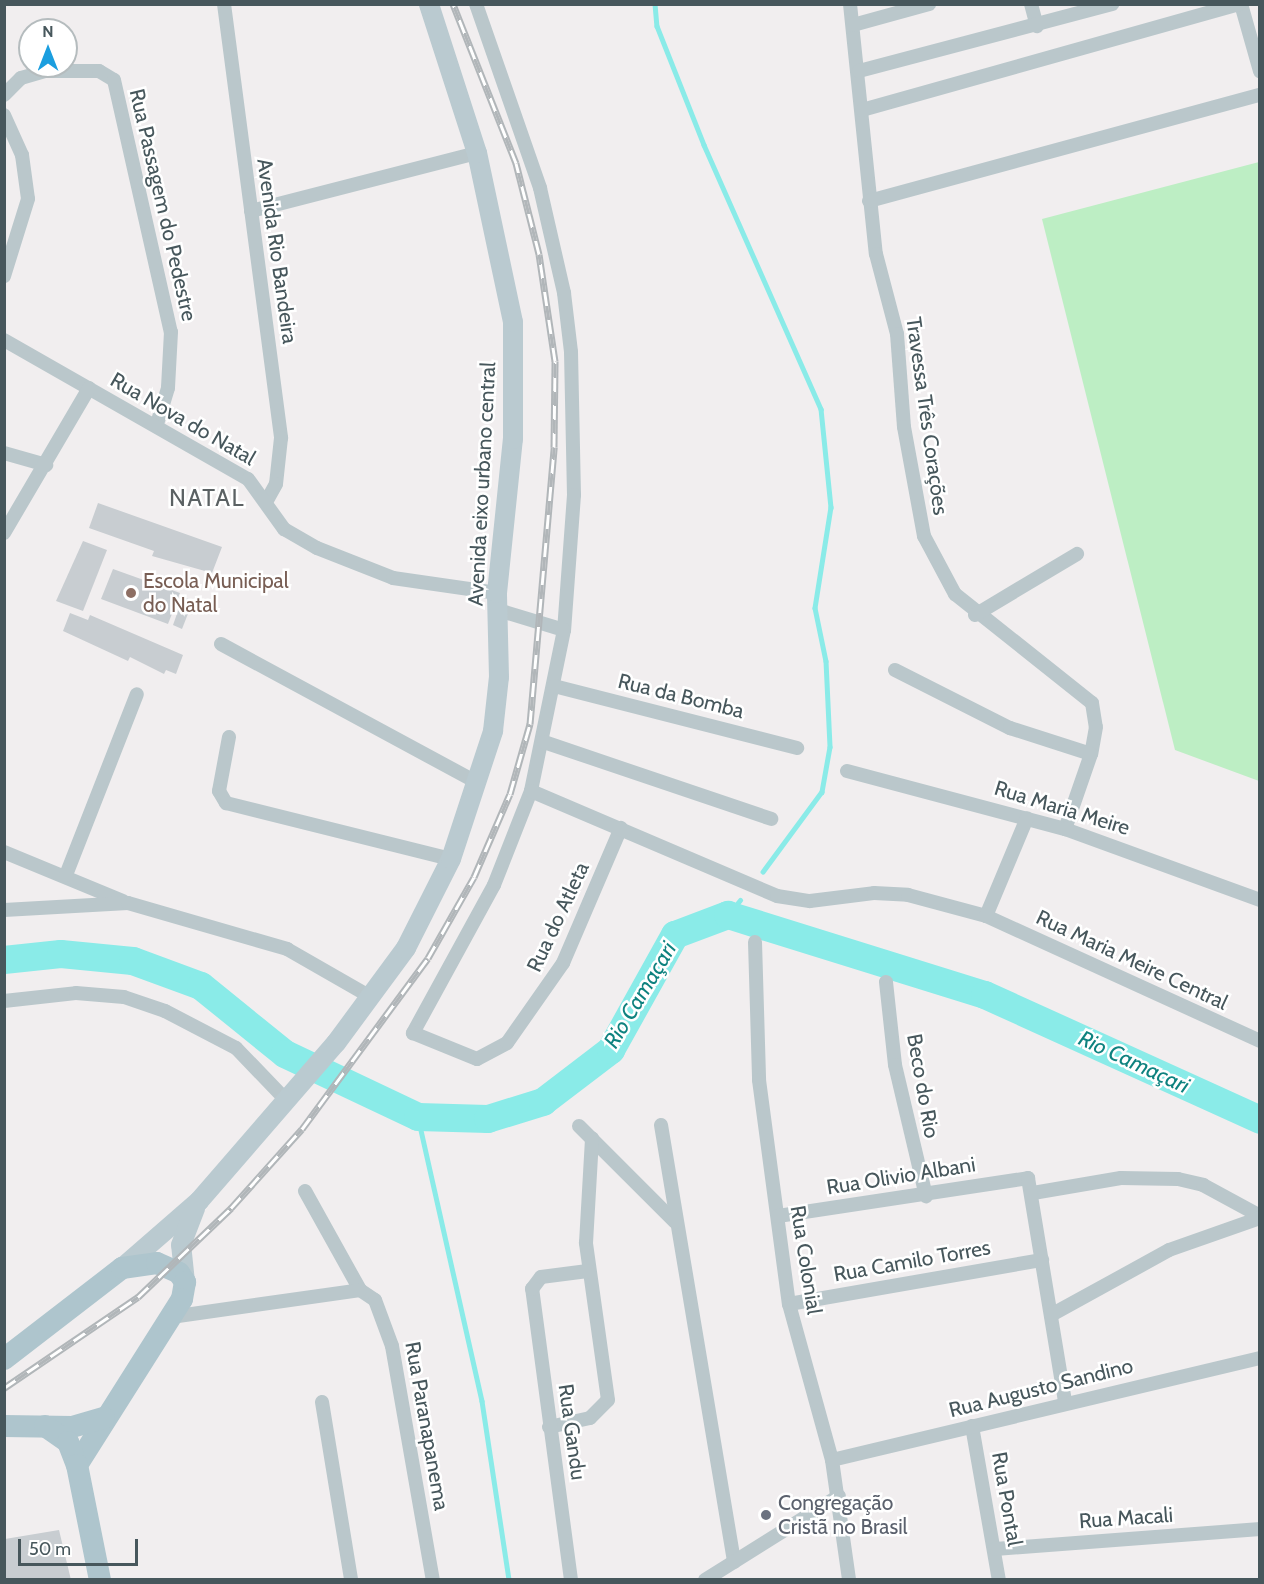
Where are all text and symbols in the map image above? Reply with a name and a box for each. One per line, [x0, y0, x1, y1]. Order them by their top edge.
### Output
north arrow [18, 18, 78, 78]
text: N [42, 22, 54, 41]
street label: Rua Passagem do Pedestre [124, 86, 202, 324]
street label: Avenida Rio Bandeira [252, 157, 302, 345]
street label: Travessa Três Corações [901, 315, 953, 517]
street label: Avenida eixo urbano central [463, 361, 501, 607]
street label: Rua Nova do Natal [106, 367, 260, 471]
district label: NATAL [169, 484, 245, 512]
place label: Escola Municipal do Natal [143, 568, 289, 618]
marker: Escola Municipal do Natal [124, 586, 138, 600]
street label: Rua da Bomba [615, 668, 747, 724]
street label: Rua Maria Meire [991, 775, 1133, 841]
street label: Rua do Atleta [522, 858, 594, 976]
street label: Rua Maria Meire Central [1032, 905, 1232, 1015]
water label: Rio Camaçari [598, 937, 682, 1053]
water label: Rio Camaçari [1075, 1025, 1193, 1099]
street label: Beco do Rio [901, 1032, 945, 1140]
street label: Rua Olivio Albani [825, 1152, 977, 1200]
street label: Rua Colonial [785, 1204, 827, 1316]
street label: Rua Camilo Torres [832, 1235, 992, 1287]
street label: Rua Paranapanema [400, 1340, 454, 1512]
street label: Rua Augusto Sandino [946, 1353, 1136, 1423]
street label: Rua Gandu [553, 1382, 591, 1482]
street label: Rua Pontal [986, 1450, 1028, 1548]
place label: Congregação Cristã no Brasil [778, 1490, 908, 1540]
street label: Rua Macali [1078, 1502, 1174, 1534]
marker: Congregação Cristã no Brasil [759, 1508, 773, 1522]
scale bar [21, 1527, 141, 1565]
text: 50 m [29, 1538, 71, 1560]

